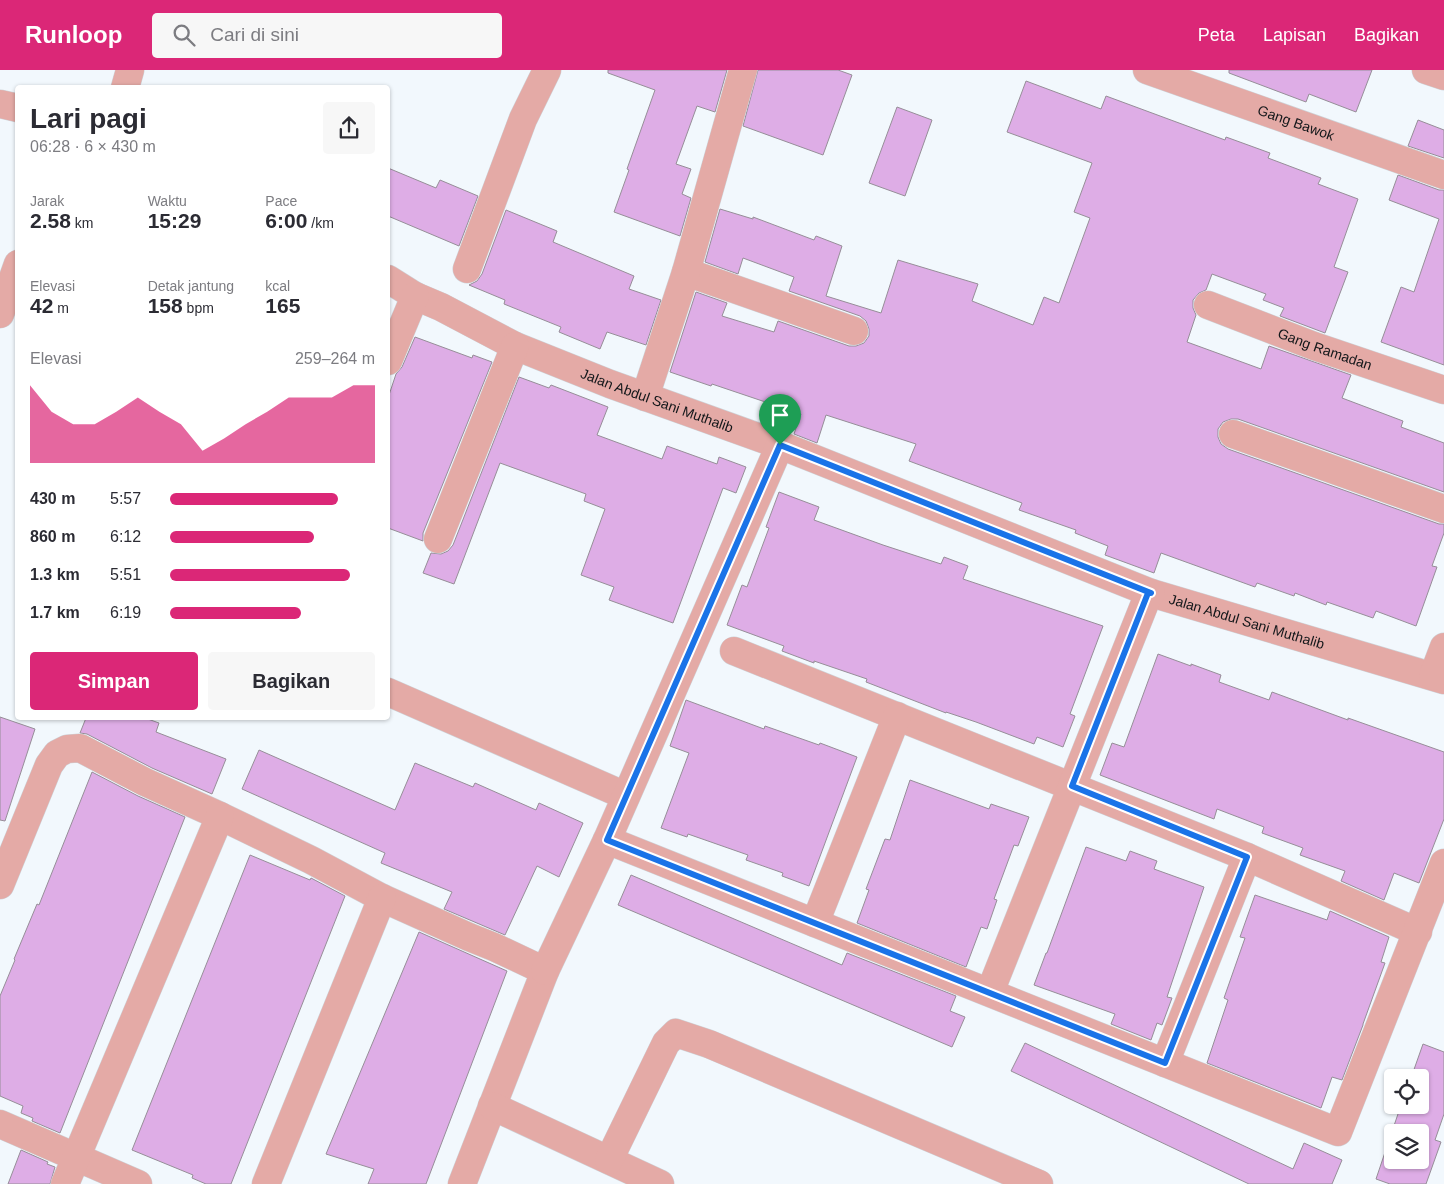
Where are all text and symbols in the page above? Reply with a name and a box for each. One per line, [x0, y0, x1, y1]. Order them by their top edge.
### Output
search box [152, 13, 502, 58]
text: Runloop [25, 21, 122, 48]
icon: search [170, 21, 198, 49]
text: Cari di sini [210, 24, 299, 45]
text: Peta [1198, 25, 1235, 45]
text: Lapisan [1263, 25, 1326, 45]
text: Bagikan [1354, 25, 1419, 45]
button: share [323, 102, 375, 154]
street label: Gang Bawok [1255, 102, 1337, 144]
text: Lari pagi [30, 103, 147, 134]
text: 06:28 · 6 × 430 m [30, 138, 156, 155]
text: Jarak [30, 193, 64, 209]
text: Waktu [148, 193, 187, 209]
text: Pace [265, 193, 297, 209]
text: 2.58 [30, 209, 71, 232]
text: 15:29 [148, 209, 201, 232]
text: 6:00 [265, 209, 307, 232]
text: km [71, 215, 93, 231]
text: /km [307, 215, 334, 231]
text: Elevasi [30, 278, 75, 294]
text: Detak jantung [148, 278, 234, 294]
text: kcal [265, 278, 290, 294]
text: 42 [30, 294, 53, 317]
text: 158 [148, 294, 183, 317]
text: 165 [265, 294, 300, 317]
text: m [53, 300, 69, 316]
text: bpm [183, 300, 214, 316]
street label: Gang Ramadan [1276, 325, 1374, 373]
text: Elevasi [30, 350, 82, 367]
text: 259–264 m [295, 350, 375, 367]
street label: Jalan Abdul Sani Muthalib [578, 365, 736, 436]
pin [759, 394, 801, 445]
icon: arrive [766, 401, 794, 429]
text: 430 m [30, 490, 75, 507]
text: 5:57 [110, 490, 141, 507]
text: 860 m [30, 528, 75, 545]
text: 6:12 [110, 528, 141, 545]
text: 1.3 km [30, 566, 80, 583]
text: 5:51 [110, 566, 141, 583]
street label: Jalan Abdul Sani Muthalib [1167, 591, 1327, 652]
text: 1.7 km [30, 604, 80, 621]
text: 6:19 [110, 604, 141, 621]
button: Simpan [30, 652, 198, 710]
button: Bagikan [208, 652, 375, 710]
map controls [1384, 1069, 1429, 1169]
button: locate [1384, 1069, 1429, 1114]
button: layers [1384, 1124, 1429, 1169]

